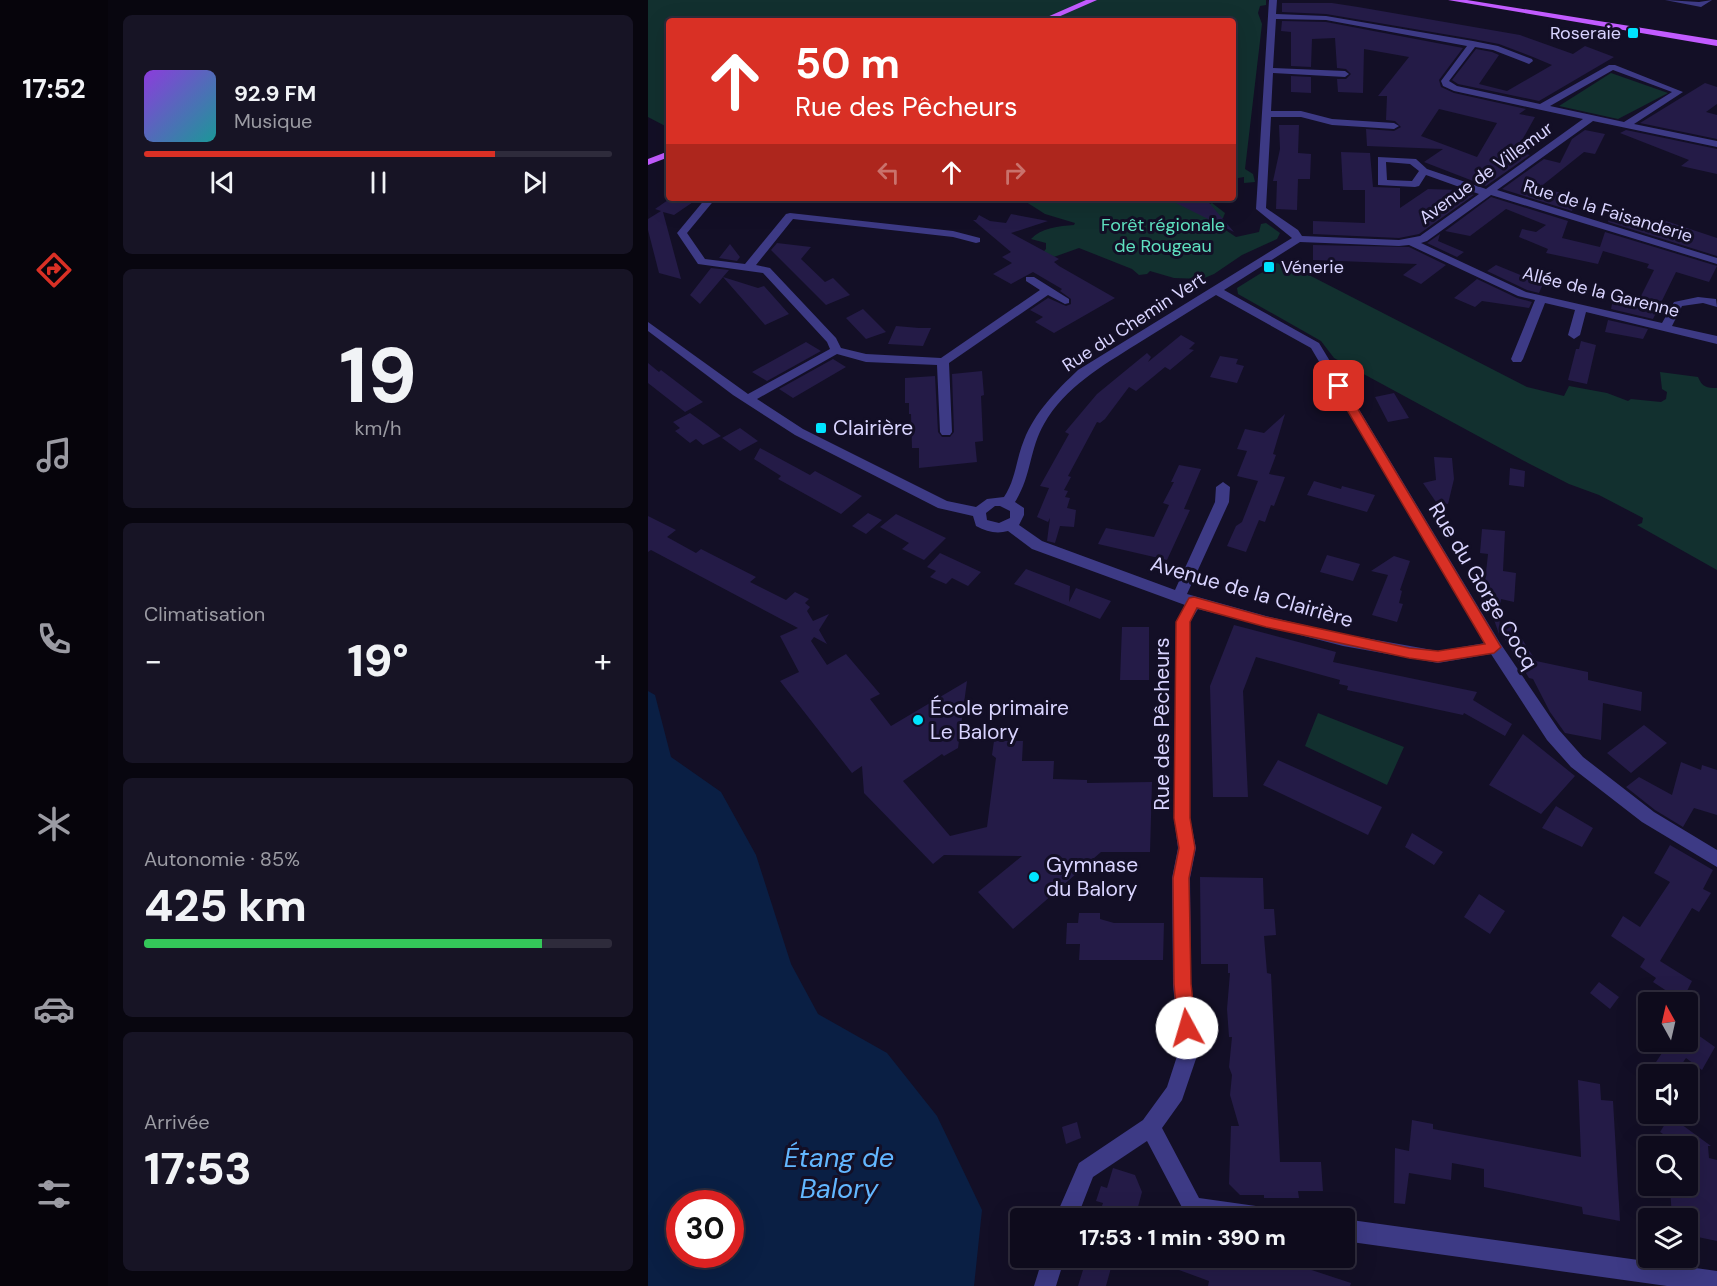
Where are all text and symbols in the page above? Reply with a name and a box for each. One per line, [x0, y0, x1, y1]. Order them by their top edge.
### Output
place label: Roseraie [1550, 21, 1621, 45]
marker: Roseraie [1626, 26, 1640, 40]
text: 50 m [795, 36, 900, 91]
icon: ahead [696, 42, 774, 120]
text: 17:52 [22, 71, 86, 106]
text: 92.9 FM [234, 79, 316, 108]
text: Rue des Pêcheurs [795, 89, 1018, 124]
text: Musique [234, 108, 312, 134]
street label: Avenue de Villemur [1414, 116, 1558, 230]
icon: left [872, 156, 905, 189]
icon: ahead [935, 156, 968, 189]
icon: right [998, 156, 1031, 189]
icon: previous [206, 166, 239, 199]
icon: pause [362, 166, 395, 199]
icon: next [518, 166, 551, 199]
street label: Rue de la Faisanderie [1520, 174, 1696, 248]
park label: Forêt régionale de Rougeau [1101, 213, 1225, 258]
icon: directions [33, 249, 75, 291]
place label: Vénerie [1281, 255, 1344, 279]
marker: Vénerie [1262, 260, 1276, 274]
street label: Allée de la Garenne [1520, 261, 1682, 323]
street label: Rue du Chemin Vert [1058, 267, 1210, 377]
text: 19 [339, 325, 417, 426]
pin [1313, 360, 1364, 411]
icon: arrive [1322, 369, 1355, 402]
place label: Clairière [833, 414, 913, 442]
text: km/h [354, 415, 402, 441]
marker: Clairière [814, 421, 828, 435]
icon: music [33, 434, 75, 476]
street label: Rue du Gorge Cocq [1422, 497, 1544, 675]
street label: Avenue de la Clairière [1147, 550, 1357, 634]
text: Climatisation [144, 601, 265, 627]
icon: phone [33, 618, 75, 660]
text: 19° [347, 631, 409, 690]
street label: Rue des Pêcheurs [1148, 637, 1176, 811]
text: − [144, 639, 162, 682]
text: + [594, 639, 612, 682]
place label: École primaire Le Balory [930, 694, 1069, 746]
marker: École primaire Le Balory [911, 713, 925, 727]
icon: climate [33, 803, 75, 845]
text: Autonomie · 85% [144, 846, 300, 872]
place label: Gymnase du Balory [1046, 851, 1138, 903]
marker: Gymnase du Balory [1027, 870, 1041, 884]
text: 425 km [144, 876, 307, 935]
icon: car [33, 988, 75, 1030]
north arrow [1638, 992, 1698, 1052]
map controls [1638, 992, 1698, 1268]
position arrow [1155, 996, 1219, 1060]
button: sound [1638, 1064, 1698, 1124]
text: Arrivée [144, 1109, 210, 1135]
button: search [1638, 1136, 1698, 1196]
text: 17:53 [144, 1139, 252, 1198]
water label: Étang de Balory [784, 1140, 894, 1206]
icon: filters [33, 1173, 75, 1215]
speed limit sign: 30 [666, 1190, 744, 1268]
button: layers [1638, 1208, 1698, 1268]
text: 17:53 · 1 min · 390 m [1079, 1223, 1286, 1252]

